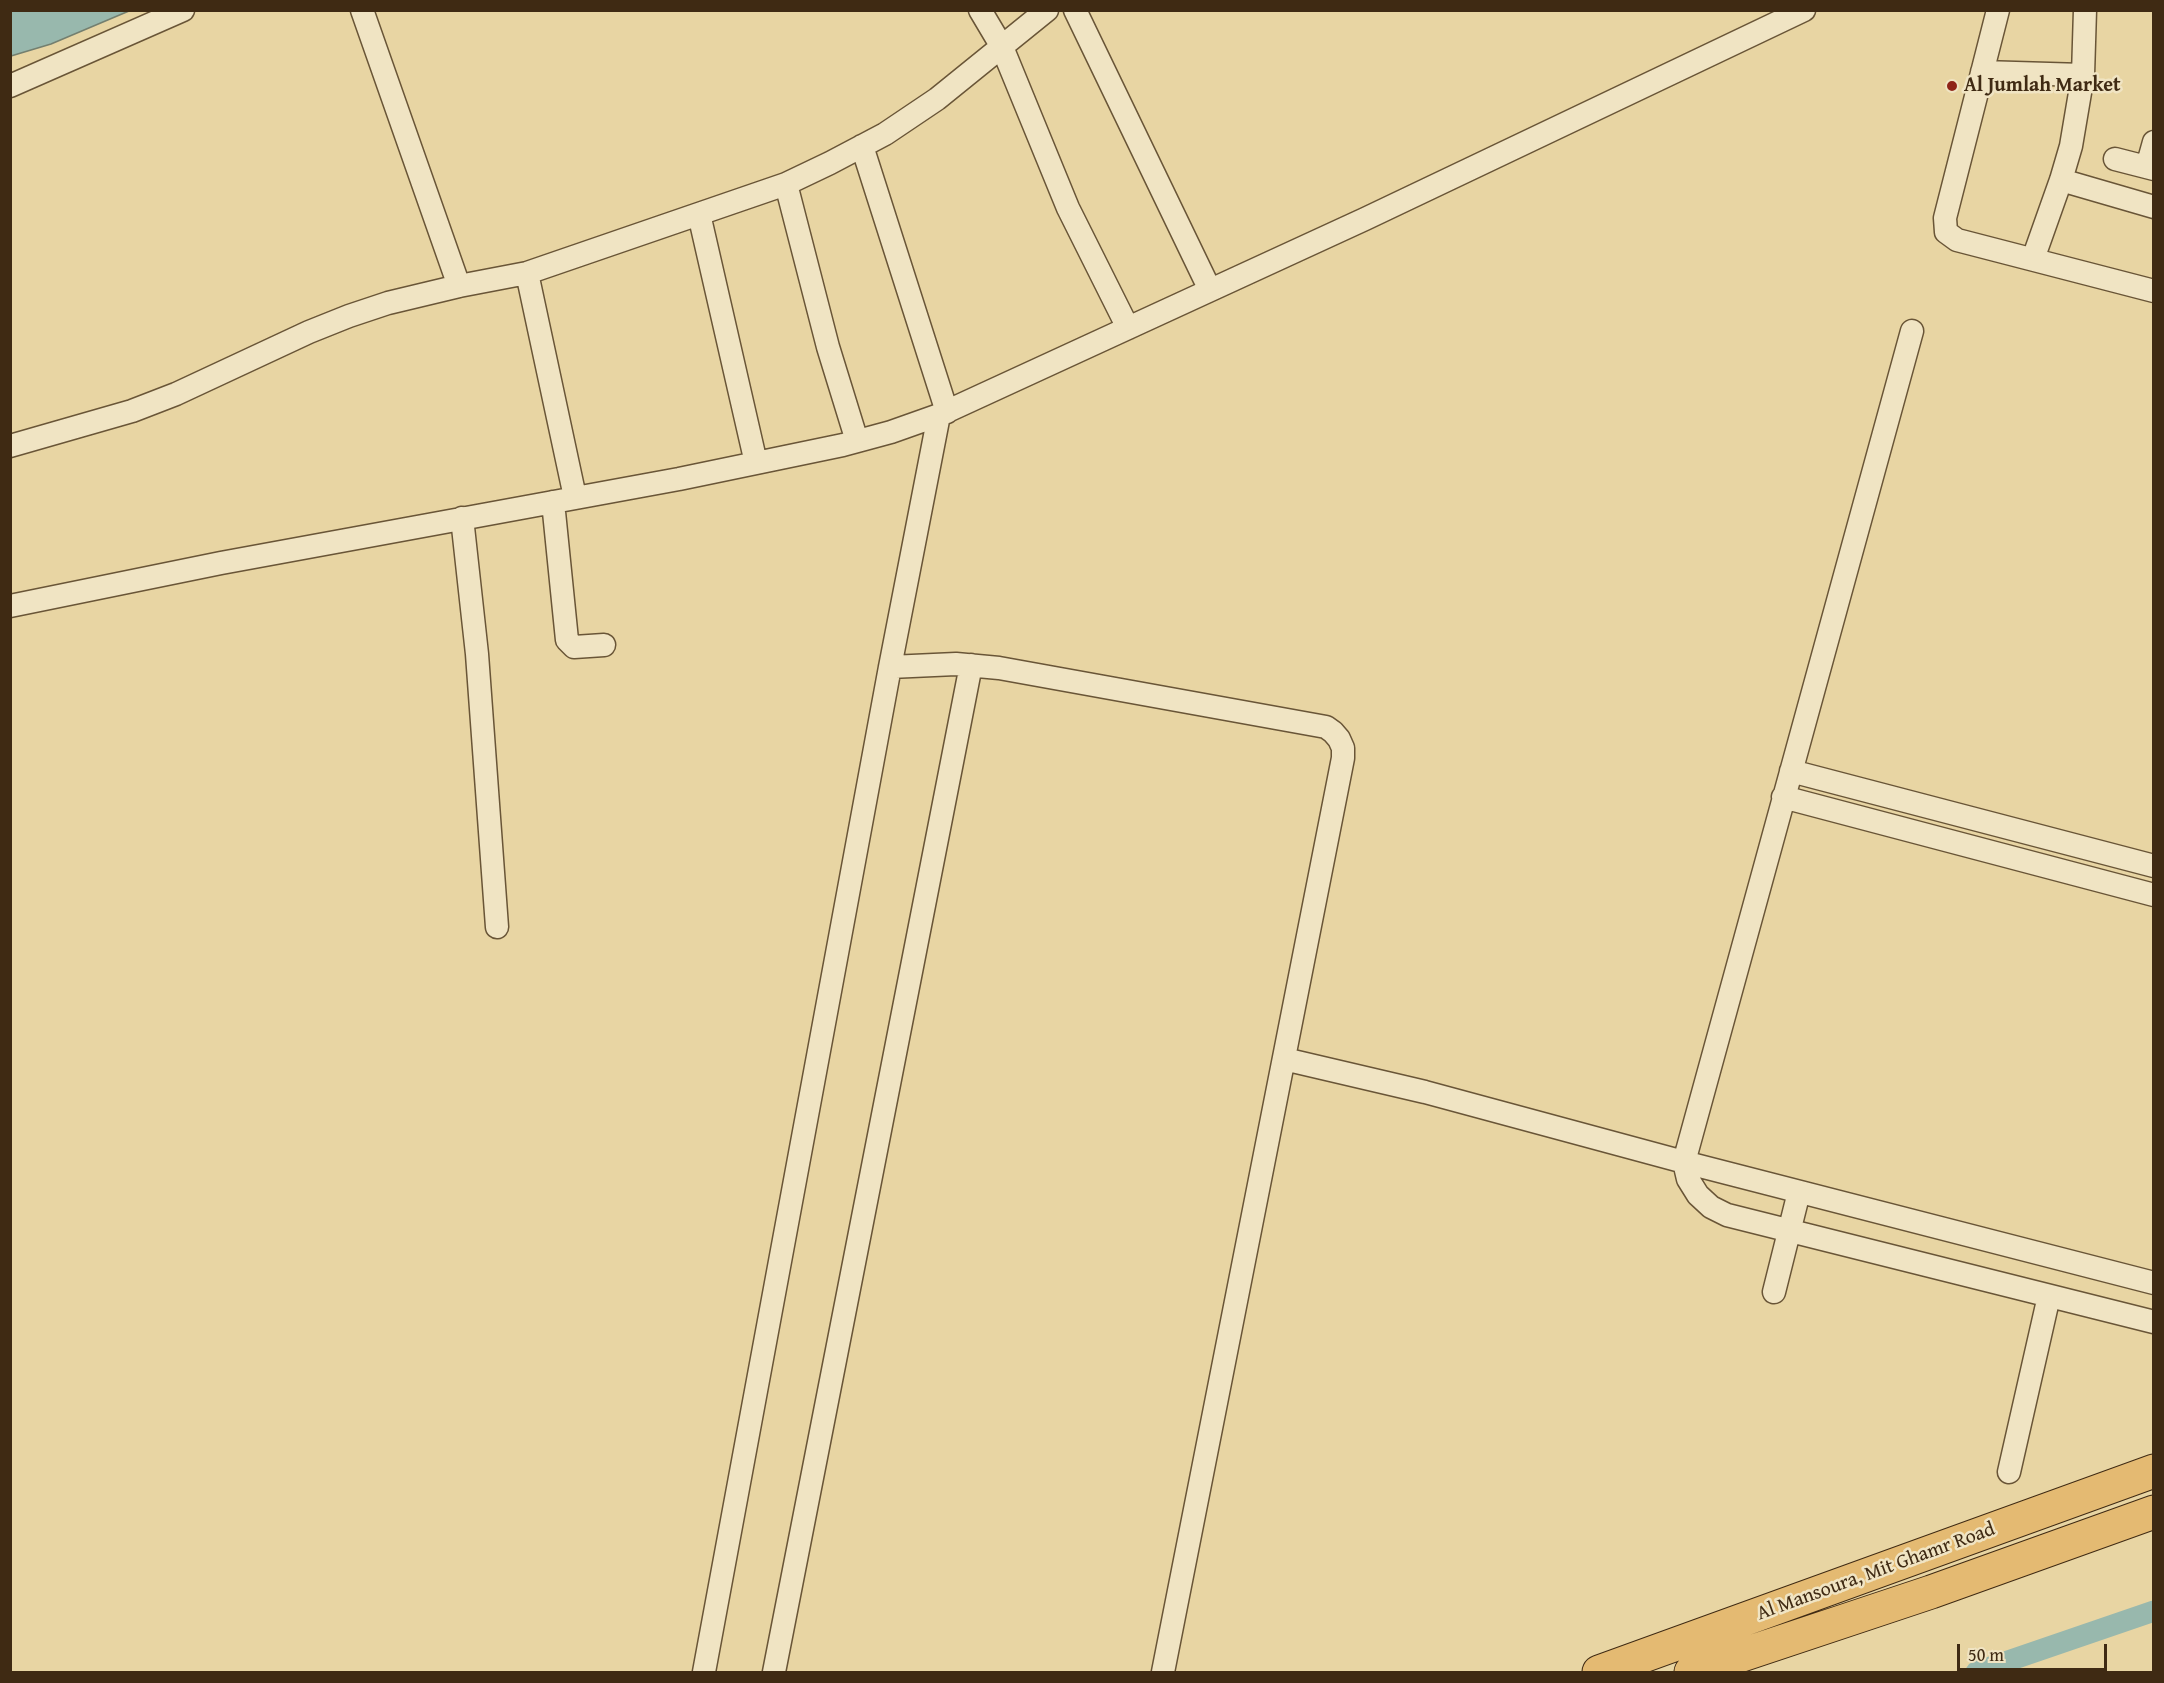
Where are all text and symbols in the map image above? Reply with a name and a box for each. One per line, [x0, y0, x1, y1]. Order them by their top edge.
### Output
place label: Al Jumlah Market [1964, 74, 2121, 98]
marker: Al Jumlah Market [1945, 79, 1959, 93]
street label: Al Mansoura, Mit Ghamr Road [1754, 1518, 1998, 1626]
scale bar [1960, 1632, 2110, 1670]
text: 50 m [1968, 1641, 2004, 1668]

